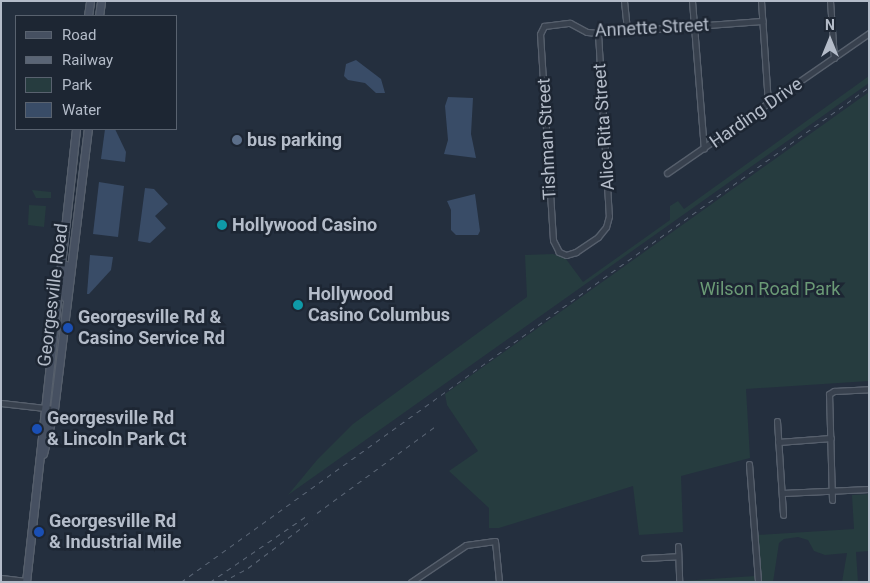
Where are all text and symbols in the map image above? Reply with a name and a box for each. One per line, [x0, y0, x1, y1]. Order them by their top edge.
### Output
street label: Annette Street [594, 14, 710, 42]
legend [15, 15, 178, 130]
north arrow [805, 15, 855, 65]
text: N [825, 17, 835, 33]
text: Road [62, 26, 96, 44]
text: Railway [62, 51, 113, 69]
street label: Alice Rita Street [589, 63, 619, 191]
street label: Harding Drive [706, 73, 806, 153]
text: Park [62, 76, 92, 94]
street label: Tishman Street [533, 78, 561, 200]
text: Water [62, 101, 101, 119]
place label: bus parking [247, 129, 342, 151]
marker: bus parking [231, 134, 243, 146]
place label: Hollywood Casino [232, 214, 377, 236]
marker: Hollywood Casino [216, 219, 228, 231]
street label: Georgesville Road [33, 222, 73, 368]
park label: Wilson Road Park [700, 278, 840, 300]
place label: Hollywood Casino Columbus [308, 284, 450, 326]
marker: Hollywood Casino Columbus [292, 299, 304, 311]
place label: Georgesville Rd & Casino Service Rd [78, 307, 225, 350]
marker: Georgesville Rd & Casino Service Rd [62, 322, 74, 334]
place label: Georgesville Rd & Lincoln Park Ct [47, 408, 186, 450]
marker: Georgesville Rd & Lincoln Park Ct [31, 423, 43, 435]
place label: Georgesville Rd & Industrial Mile [49, 511, 181, 554]
marker: Georgesville Rd & Industrial Mile [33, 526, 45, 538]

